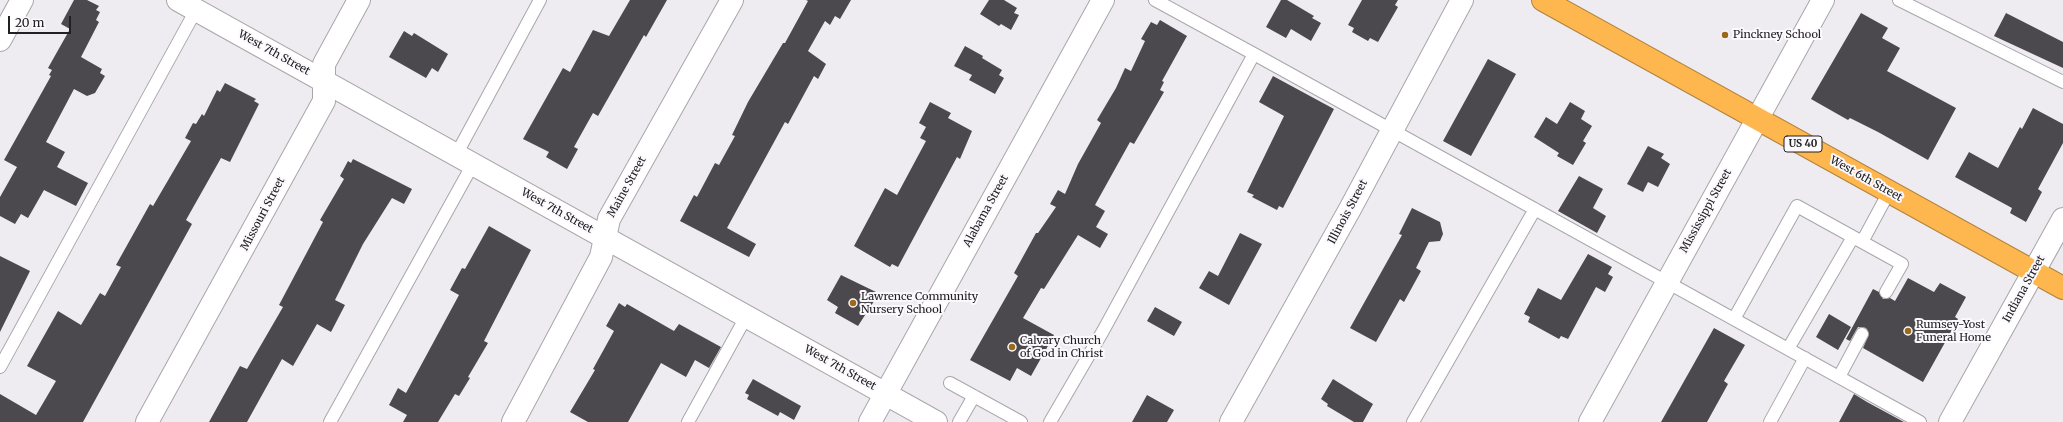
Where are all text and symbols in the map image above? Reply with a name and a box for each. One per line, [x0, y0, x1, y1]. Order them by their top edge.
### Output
scale bar [10, 8, 73, 34]
text: 20 m [15, 15, 44, 30]
street label: West 7th Street [236, 28, 312, 78]
place label: Pinckney School [1733, 28, 1821, 42]
marker: Pinckney School [1720, 30, 1730, 40]
road number: US 40 [1784, 136, 1822, 152]
street label: Maine Street [605, 154, 649, 220]
street label: West 6th Street [1828, 154, 1904, 204]
street label: Mississippi Street [1677, 167, 1735, 255]
street label: Alabama Street [961, 173, 1011, 249]
street label: Missouri Street [238, 175, 288, 253]
street label: Illinois Street [1325, 178, 1371, 246]
street label: West 7th Street [519, 186, 595, 236]
street label: Indiana Street [2000, 253, 2048, 325]
place label: Lawrence Community Nursery School [861, 290, 978, 316]
marker: Lawrence Community Nursery School [848, 298, 858, 308]
place label: Rumsey-Yost Funeral Home [1916, 318, 1991, 344]
marker: Rumsey-Yost Funeral Home [1903, 326, 1913, 336]
place label: Calvary Church of God in Christ [1020, 334, 1103, 360]
marker: Calvary Church of God in Christ [1007, 342, 1017, 352]
street label: West 7th Street [802, 343, 878, 393]

